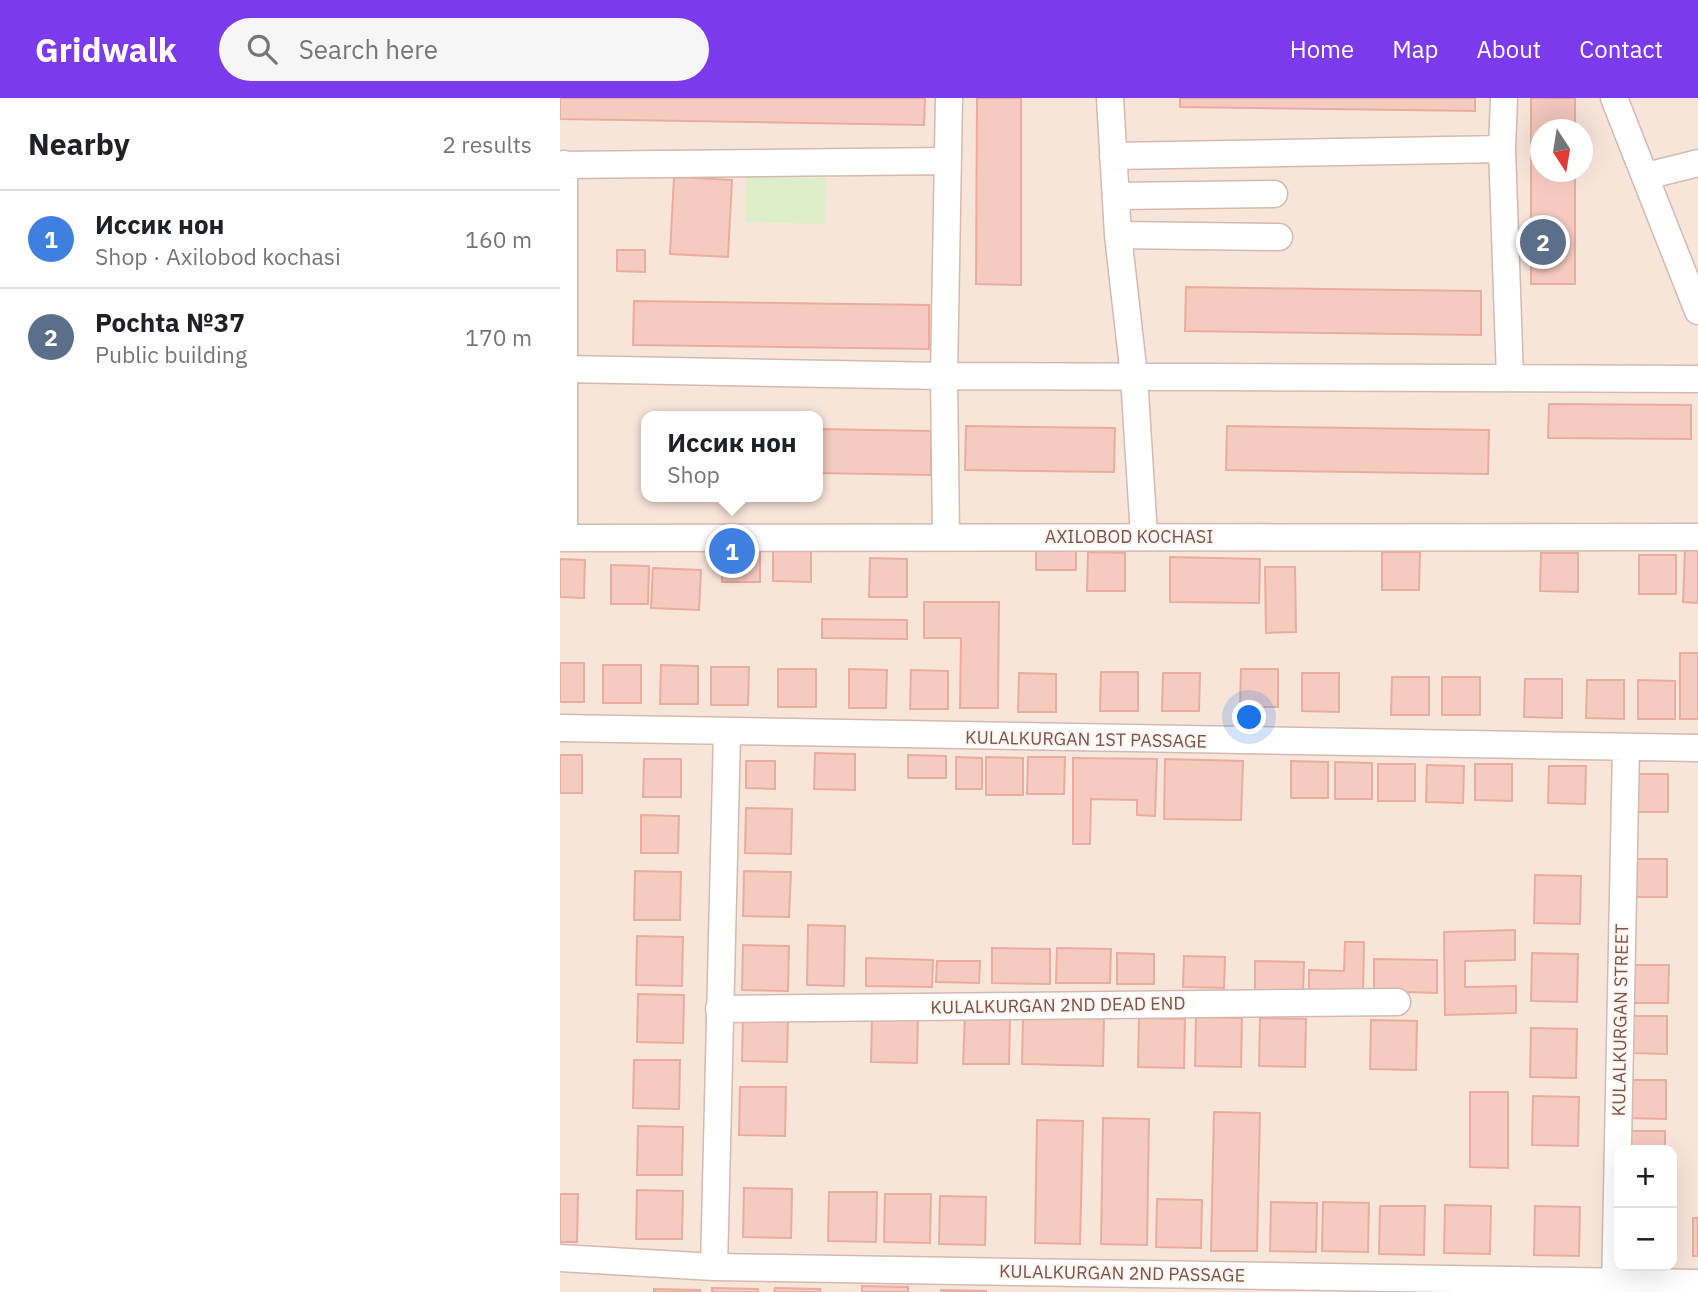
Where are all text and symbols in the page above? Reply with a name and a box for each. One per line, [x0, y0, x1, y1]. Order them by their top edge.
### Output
search box [219, 18, 709, 81]
text: Gridwalk [35, 28, 177, 71]
icon: search [243, 30, 281, 68]
text: Search here [299, 32, 438, 66]
text: Home [1290, 33, 1354, 65]
text: Map [1392, 33, 1438, 65]
text: About [1476, 33, 1541, 65]
text: Contact [1579, 33, 1663, 65]
north arrow [1530, 119, 1593, 182]
text: Nearby [28, 124, 130, 163]
text: 2 results [442, 129, 532, 159]
text: Иссик нон [95, 207, 224, 241]
pin: 2 [1520, 216, 1566, 268]
text: 1 [44, 224, 58, 254]
text: 160 m [465, 224, 532, 254]
text: Shop · Axilobod kochasi [95, 241, 341, 271]
text: Pochta №37 [95, 305, 245, 339]
text: 2 [44, 322, 58, 352]
text: 170 m [465, 322, 532, 352]
text: Public building [95, 339, 247, 369]
popup [641, 411, 823, 502]
text: Иссик нон [667, 425, 797, 459]
text: Shop [667, 459, 720, 489]
pin: 1 [709, 525, 755, 577]
street label: AXILOBOD KOCHASI [1045, 525, 1213, 548]
your location [1232, 700, 1266, 734]
street label: KULALKURGAN 1ST PASSAGE [965, 725, 1207, 753]
street label: KULALKURGAN STREET [1607, 923, 1633, 1117]
street label: KULALKURGAN 2ND DEAD END [930, 991, 1186, 1019]
map controls [1614, 1145, 1677, 1271]
button: + [1614, 1145, 1677, 1208]
button: − [1614, 1208, 1677, 1271]
street label: KULALKURGAN 2ND PASSAGE [999, 1259, 1245, 1287]

